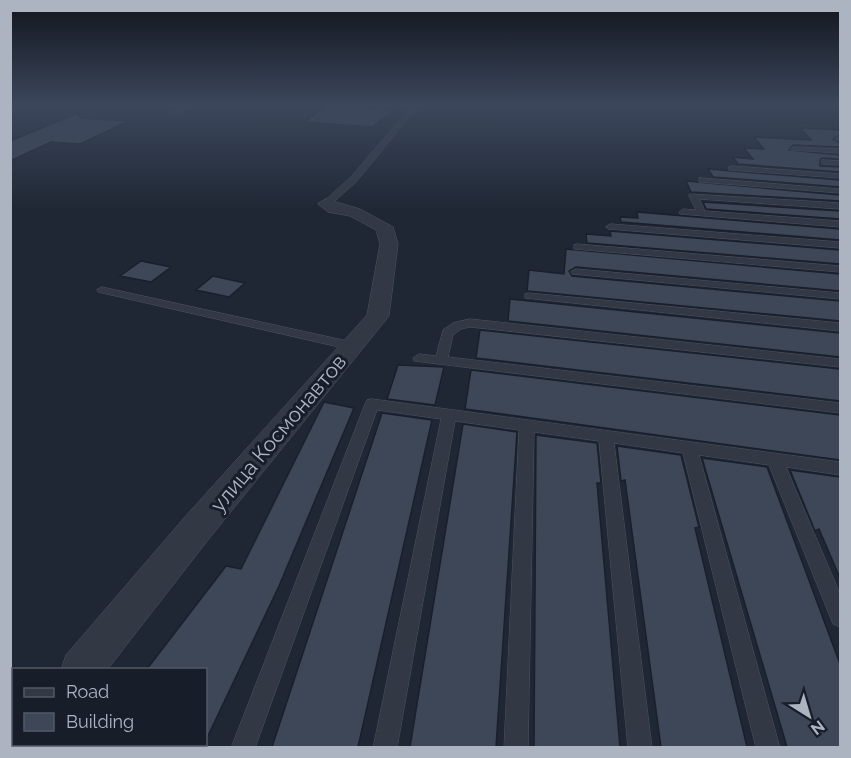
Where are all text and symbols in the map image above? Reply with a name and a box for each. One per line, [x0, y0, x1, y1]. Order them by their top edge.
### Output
street label: улица Космонавтов [205, 349, 351, 517]
legend [12, 668, 207, 746]
text: Road [66, 681, 109, 702]
north arrow [779, 686, 839, 746]
text: Building [66, 711, 134, 732]
text: N [807, 716, 828, 739]

